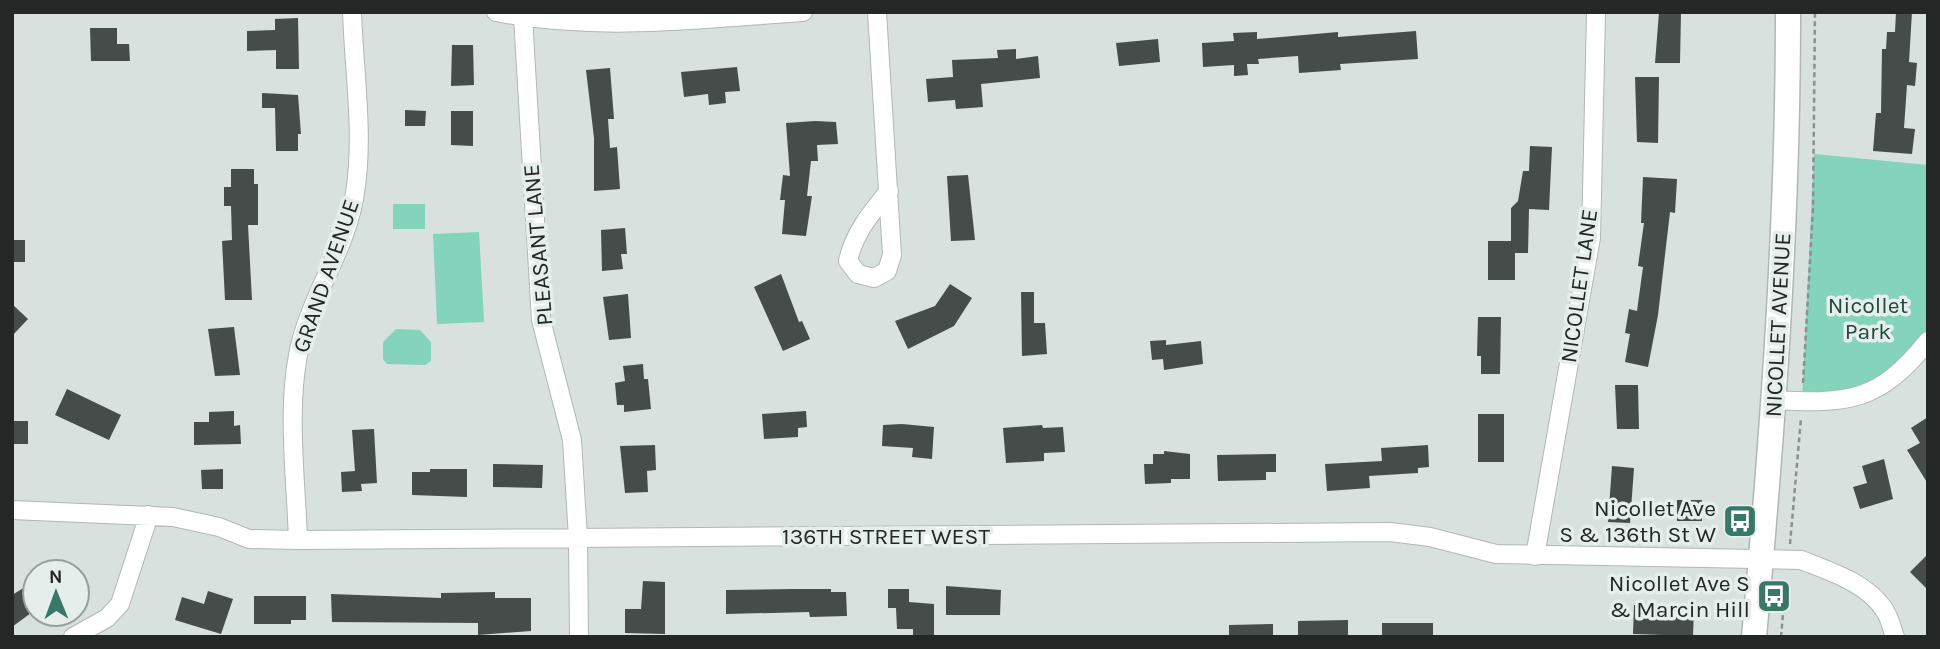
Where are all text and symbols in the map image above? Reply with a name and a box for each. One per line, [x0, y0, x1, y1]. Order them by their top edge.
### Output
street label: PLEASANT LANE [517, 163, 559, 327]
street label: GRAND AVENUE [287, 196, 365, 356]
street label: NICOLLET LANE [1555, 207, 1603, 365]
street label: NICOLLET AVENUE [1760, 232, 1796, 418]
park label: Nicollet Park [1828, 292, 1909, 345]
place label: Nicollet Ave S & 136th St W [1559, 495, 1716, 548]
bus stop icon: Nicollet Ave S & 136th St W [1721, 502, 1759, 540]
street label: 136TH STREET WEST [782, 523, 990, 550]
north arrow [21, 558, 91, 628]
text: N [49, 566, 63, 588]
place label: Nicollet Ave S & Marcin Hill [1609, 570, 1750, 623]
bus stop icon: Nicollet Ave S & Marcin Hill [1755, 577, 1793, 615]

